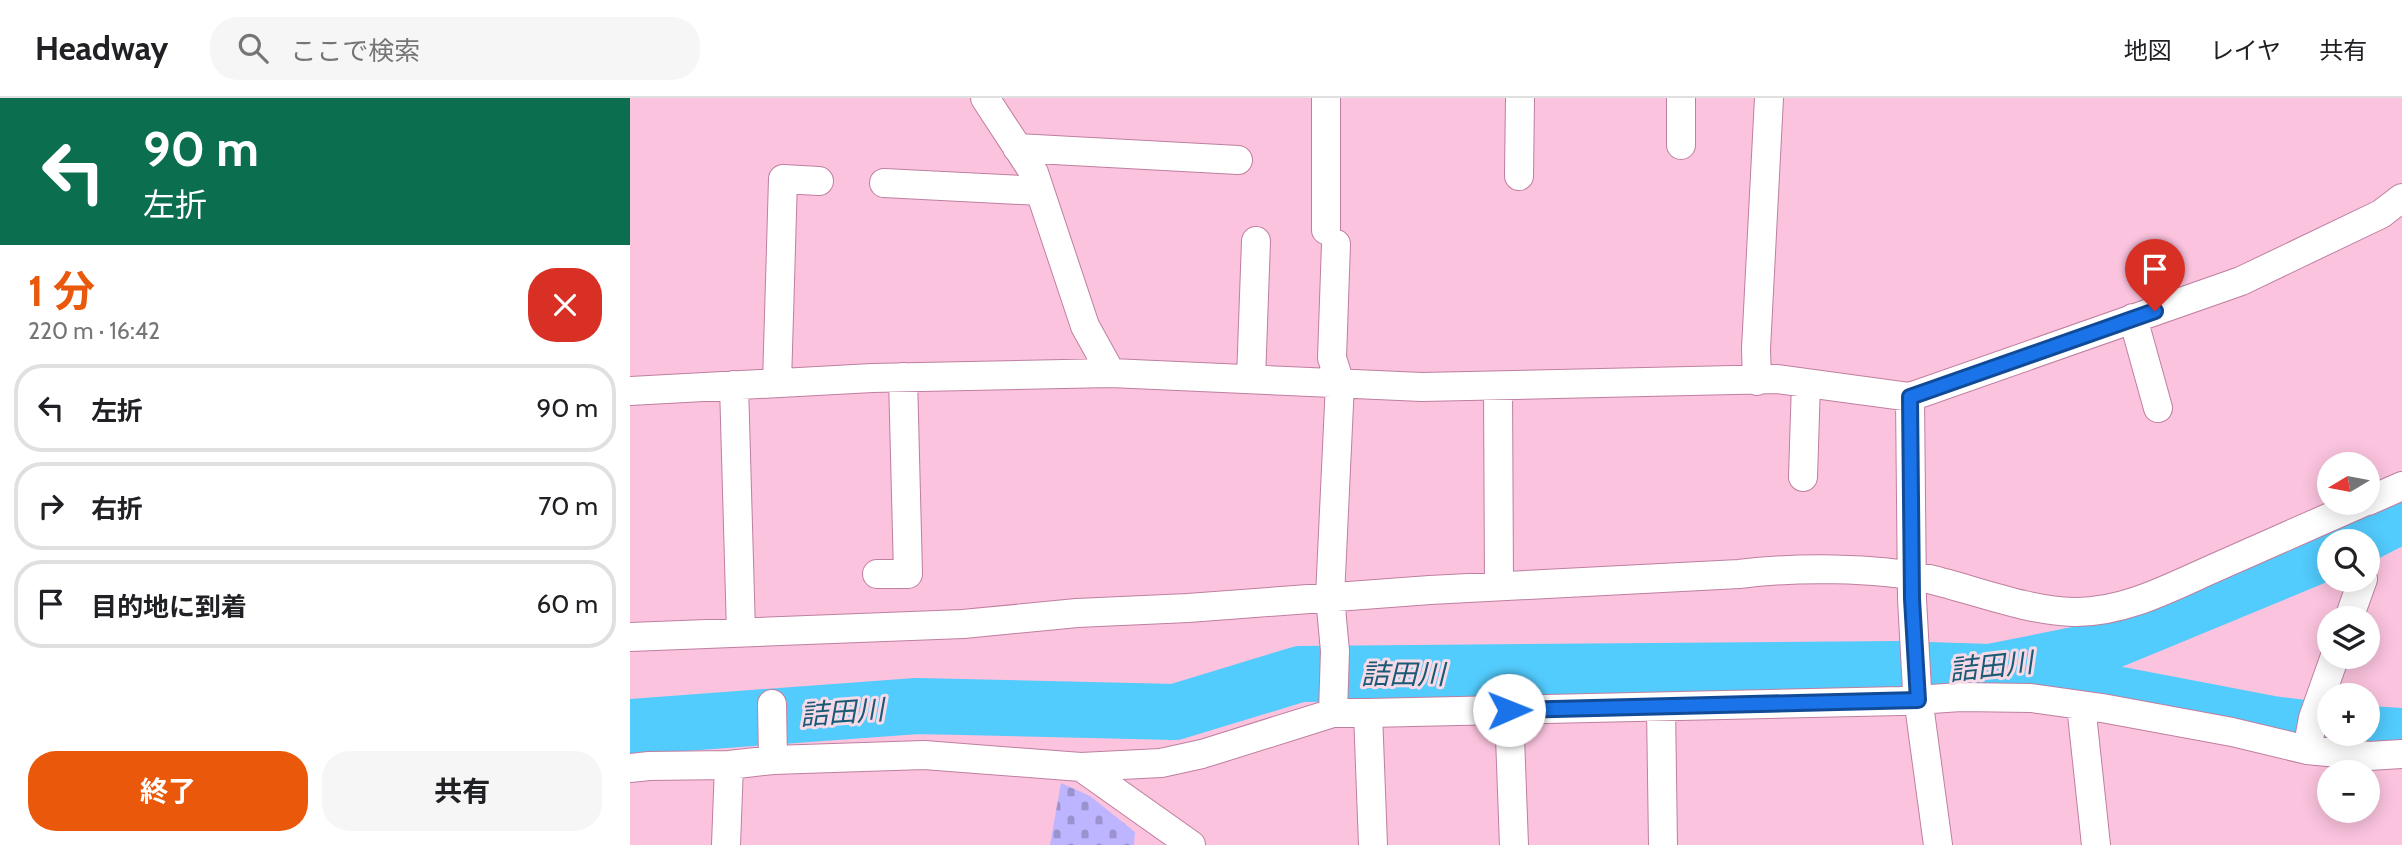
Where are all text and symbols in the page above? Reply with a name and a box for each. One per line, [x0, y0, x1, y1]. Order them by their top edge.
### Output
search box [210, 17, 700, 80]
text: Headway [35, 28, 168, 68]
icon: search [234, 29, 272, 67]
text: ここで検索 [290, 35, 420, 67]
text: 地図 [2124, 36, 2172, 65]
text: レイヤ [2210, 36, 2281, 65]
text: 共有 [2319, 36, 2367, 65]
text: 90 m [143, 119, 259, 178]
icon: left [28, 126, 119, 217]
text: 左折 [143, 185, 207, 224]
pin [2125, 239, 2185, 311]
icon: arrive [2136, 250, 2174, 288]
text: 1 分 [28, 265, 95, 317]
button: close [528, 268, 602, 342]
text: 220 m · 16:42 [28, 317, 160, 345]
icon: left [32, 389, 70, 427]
text: 90 m [536, 392, 598, 424]
text: 左折 [91, 395, 143, 427]
north arrow [2317, 452, 2380, 514]
map controls [2317, 452, 2380, 823]
icon: right [32, 487, 70, 525]
text: 70 m [538, 490, 598, 522]
text: 右折 [91, 493, 143, 525]
button: search [2317, 529, 2380, 592]
icon: arrive [32, 585, 70, 623]
text: 60 m [536, 588, 598, 620]
text: 目的地に到着 [91, 591, 247, 623]
button: layers [2317, 606, 2380, 669]
water label: 詰田川 [1947, 644, 2038, 687]
water label: 詰田川 [1361, 657, 1448, 691]
position arrow [1472, 673, 1546, 747]
button: + [2317, 683, 2380, 746]
water label: 詰田川 [799, 692, 888, 732]
button: 終了 [28, 751, 308, 831]
button: 共有 [322, 751, 602, 831]
button: − [2317, 760, 2380, 823]

